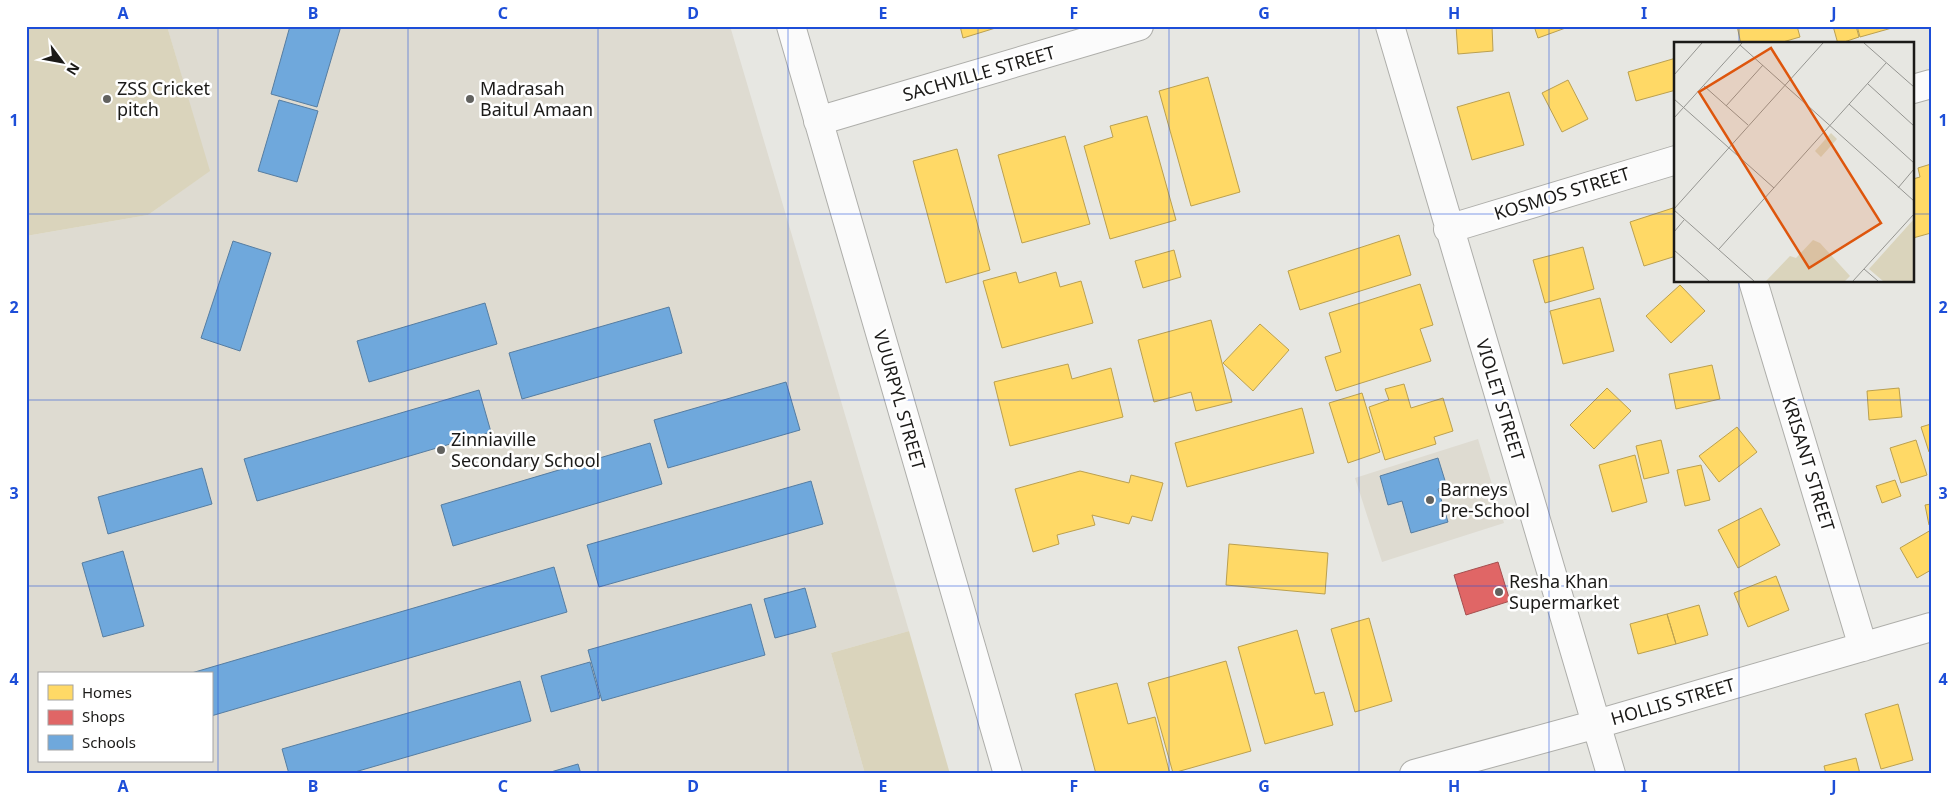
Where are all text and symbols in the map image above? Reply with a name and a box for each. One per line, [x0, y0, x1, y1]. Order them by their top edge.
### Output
text: A [117, 2, 129, 24]
text: B [308, 2, 318, 24]
text: C [498, 2, 508, 24]
text: D [687, 2, 699, 24]
text: E [879, 2, 888, 24]
text: F [1070, 2, 1078, 24]
text: G [1258, 2, 1270, 24]
text: H [1448, 2, 1460, 24]
text: I [1641, 2, 1647, 24]
text: J [1829, 2, 1837, 24]
north arrow [38, 38, 88, 88]
street label: SACHVILLE STREET [900, 40, 1058, 106]
inset map [1674, 42, 1914, 282]
text: N [62, 59, 85, 79]
place label: ZSS Cricket pitch [117, 76, 211, 121]
place label: Madrasah Baitul Amaan [480, 76, 593, 121]
marker: ZSS Cricket pitch [101, 93, 113, 105]
marker: Madrasah Baitul Amaan [464, 93, 476, 105]
text: 1 [9, 109, 19, 131]
text: 1 [1938, 109, 1948, 131]
street label: KOSMOS STREET [1491, 161, 1633, 225]
text: 2 [9, 296, 19, 318]
text: 2 [1938, 296, 1948, 318]
street label: VUURPYL STREET [868, 327, 931, 473]
street label: VIOLET STREET [1471, 336, 1531, 464]
street label: KRISANT STREET [1777, 394, 1841, 534]
place label: Zinniaville Secondary School [451, 427, 600, 472]
marker: Zinniaville Secondary School [435, 444, 447, 456]
place label: Barneys Pre-School [1440, 477, 1530, 522]
text: 3 [9, 482, 19, 504]
text: 3 [1938, 482, 1948, 504]
marker: Barneys Pre-School [1424, 494, 1436, 506]
place label: Resha Khan Supermarket [1509, 569, 1620, 614]
marker: Resha Khan Supermarket [1493, 586, 1505, 598]
text: 4 [9, 668, 19, 690]
text: 4 [1938, 668, 1948, 690]
legend [38, 672, 212, 762]
street label: HOLLIS STREET [1608, 672, 1738, 730]
text: Homes [82, 682, 132, 702]
text: Shops [82, 706, 125, 726]
text: Schools [82, 732, 136, 752]
text: A [117, 775, 129, 797]
text: B [308, 775, 318, 797]
text: C [498, 775, 508, 797]
text: D [687, 775, 699, 797]
text: E [879, 775, 888, 797]
text: F [1070, 775, 1078, 797]
text: G [1258, 775, 1270, 797]
text: H [1448, 775, 1460, 797]
text: I [1641, 775, 1647, 797]
text: J [1829, 775, 1837, 797]

